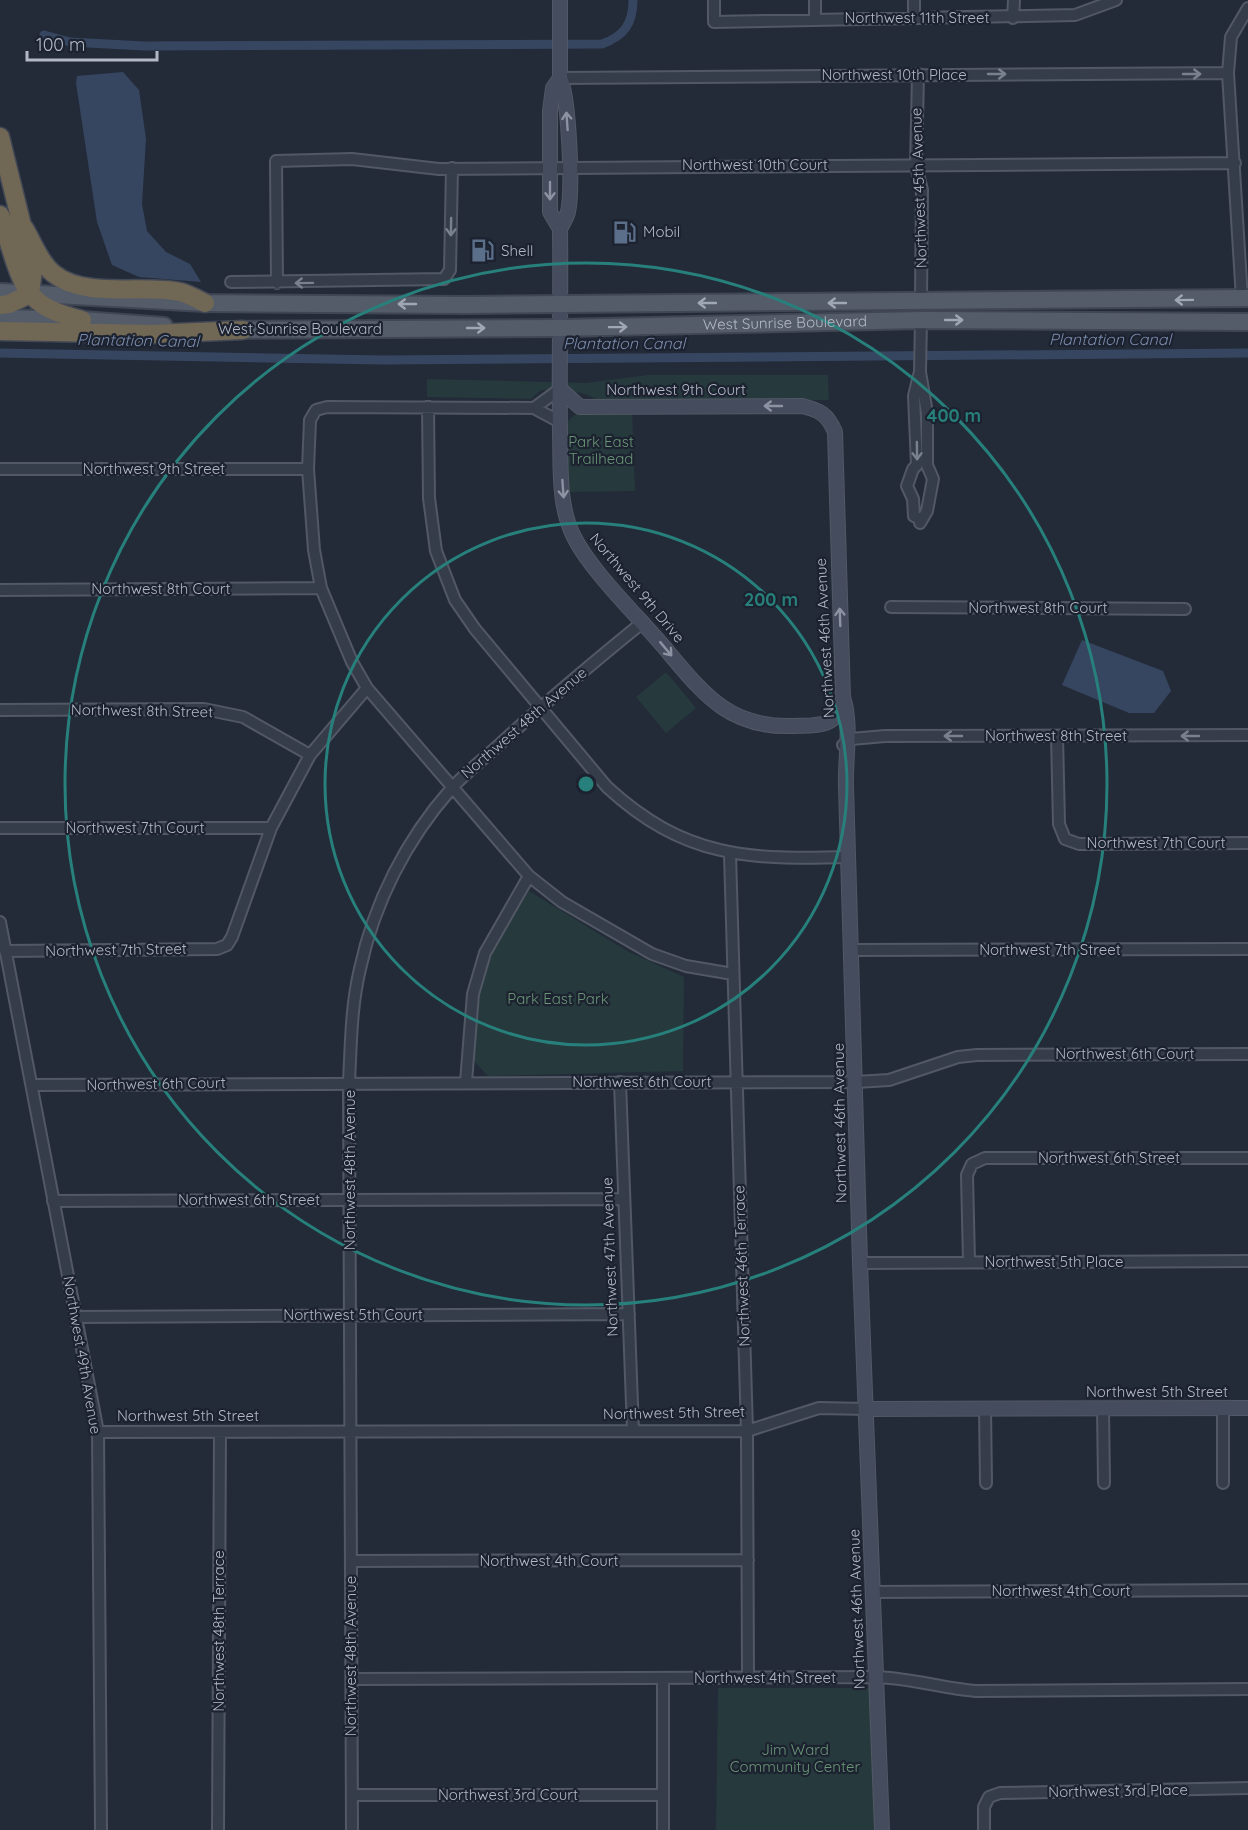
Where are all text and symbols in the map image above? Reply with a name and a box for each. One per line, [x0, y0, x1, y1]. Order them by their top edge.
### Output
street label: Northwest 11th Street [844, 8, 990, 27]
scale bar [27, 24, 158, 62]
text: 100 m [36, 33, 85, 56]
street label: Northwest 10th Place [821, 65, 967, 84]
one-way arrow [987, 68, 1007, 80]
one-way arrow [1182, 68, 1202, 80]
street label: Northwest 45th Avenue [906, 107, 931, 269]
one-way arrow [561, 112, 572, 132]
street label: Northwest 10th Court [682, 155, 828, 174]
one-way arrow [544, 180, 556, 200]
one-way arrow [445, 216, 457, 236]
fuel station icon: Mobil [612, 219, 638, 245]
place label: Mobil [643, 222, 680, 241]
fuel station icon: Shell [470, 238, 496, 264]
place label: Shell [501, 241, 533, 260]
one-way arrow [294, 277, 314, 289]
one-way arrow [1174, 294, 1194, 305]
one-way arrow [697, 297, 717, 309]
one-way arrow [827, 297, 847, 309]
one-way arrow [398, 298, 418, 310]
street label: West Sunrise Boulevard [703, 311, 867, 334]
one-way arrow [943, 314, 963, 326]
street label: West Sunrise Boulevard [218, 319, 382, 338]
one-way arrow [608, 321, 628, 332]
one-way arrow [466, 322, 486, 334]
water label: Plantation Canal [77, 329, 202, 351]
water label: Plantation Canal [1049, 329, 1173, 349]
water label: Plantation Canal [563, 333, 687, 353]
street label: Northwest 9th Court [606, 380, 746, 399]
one-way arrow [763, 400, 783, 412]
text: 400 m [927, 404, 981, 427]
park label: Park East Trailhead [568, 432, 634, 468]
one-way arrow [911, 440, 922, 460]
street label: Northwest 9th Street [83, 459, 225, 478]
one-way arrow [557, 479, 568, 499]
street label: Northwest 9th Drive [586, 529, 689, 646]
street label: Northwest 46th Avenue [811, 557, 838, 719]
street label: Northwest 8th Court [91, 579, 231, 598]
text: 200 m [744, 588, 798, 611]
street label: Northwest 8th Court [968, 598, 1108, 617]
one-way arrow [834, 608, 845, 628]
one-way arrow [659, 641, 673, 656]
street label: Northwest 48th Avenue [457, 663, 590, 782]
street label: Northwest 8th Street [71, 700, 213, 721]
street label: Northwest 8th Street [985, 726, 1127, 745]
one-way arrow [943, 730, 963, 742]
one-way arrow [1180, 730, 1200, 741]
centre of rings [576, 774, 596, 794]
street label: Northwest 7th Court [66, 818, 204, 837]
street label: Northwest 7th Court [1087, 833, 1225, 852]
street label: Northwest 7th Street [45, 939, 187, 960]
street label: Northwest 7th Street [979, 940, 1121, 959]
park label: Park East Park [507, 989, 609, 1008]
street label: Northwest 46th Avenue [829, 1043, 850, 1203]
street label: Northwest 6th Court [1055, 1044, 1195, 1063]
street label: Northwest 6th Court [572, 1072, 712, 1091]
street label: Northwest 6th Court [86, 1073, 226, 1094]
street label: Northwest 48th Avenue [340, 1090, 359, 1250]
street label: Northwest 6th Street [1038, 1148, 1180, 1167]
street label: Northwest 47th Avenue [597, 1177, 622, 1337]
street label: Northwest 46th Terrace [729, 1185, 754, 1347]
street label: Northwest 6th Street [178, 1190, 320, 1209]
street label: Northwest 5th Place [985, 1252, 1123, 1271]
street label: Northwest 49th Avenue [59, 1274, 106, 1436]
street label: Northwest 5th Court [283, 1305, 423, 1324]
street label: Northwest 5th Street [1086, 1382, 1228, 1401]
street label: Northwest 5th Street [603, 1402, 745, 1423]
street label: Northwest 5th Street [117, 1406, 259, 1425]
street label: Northwest 46th Avenue [844, 1529, 869, 1689]
street label: Northwest 48th Terrace [209, 1550, 228, 1712]
street label: Northwest 4th Court [479, 1551, 619, 1570]
street label: Northwest 48th Avenue [341, 1576, 360, 1736]
street label: Northwest 4th Court [991, 1581, 1131, 1600]
street label: Northwest 4th Street [694, 1668, 836, 1687]
park label: Jim Ward Community Center [730, 1740, 860, 1776]
street label: Northwest 3rd Place [1048, 1780, 1188, 1801]
street label: Northwest 3rd Court [438, 1785, 578, 1804]

